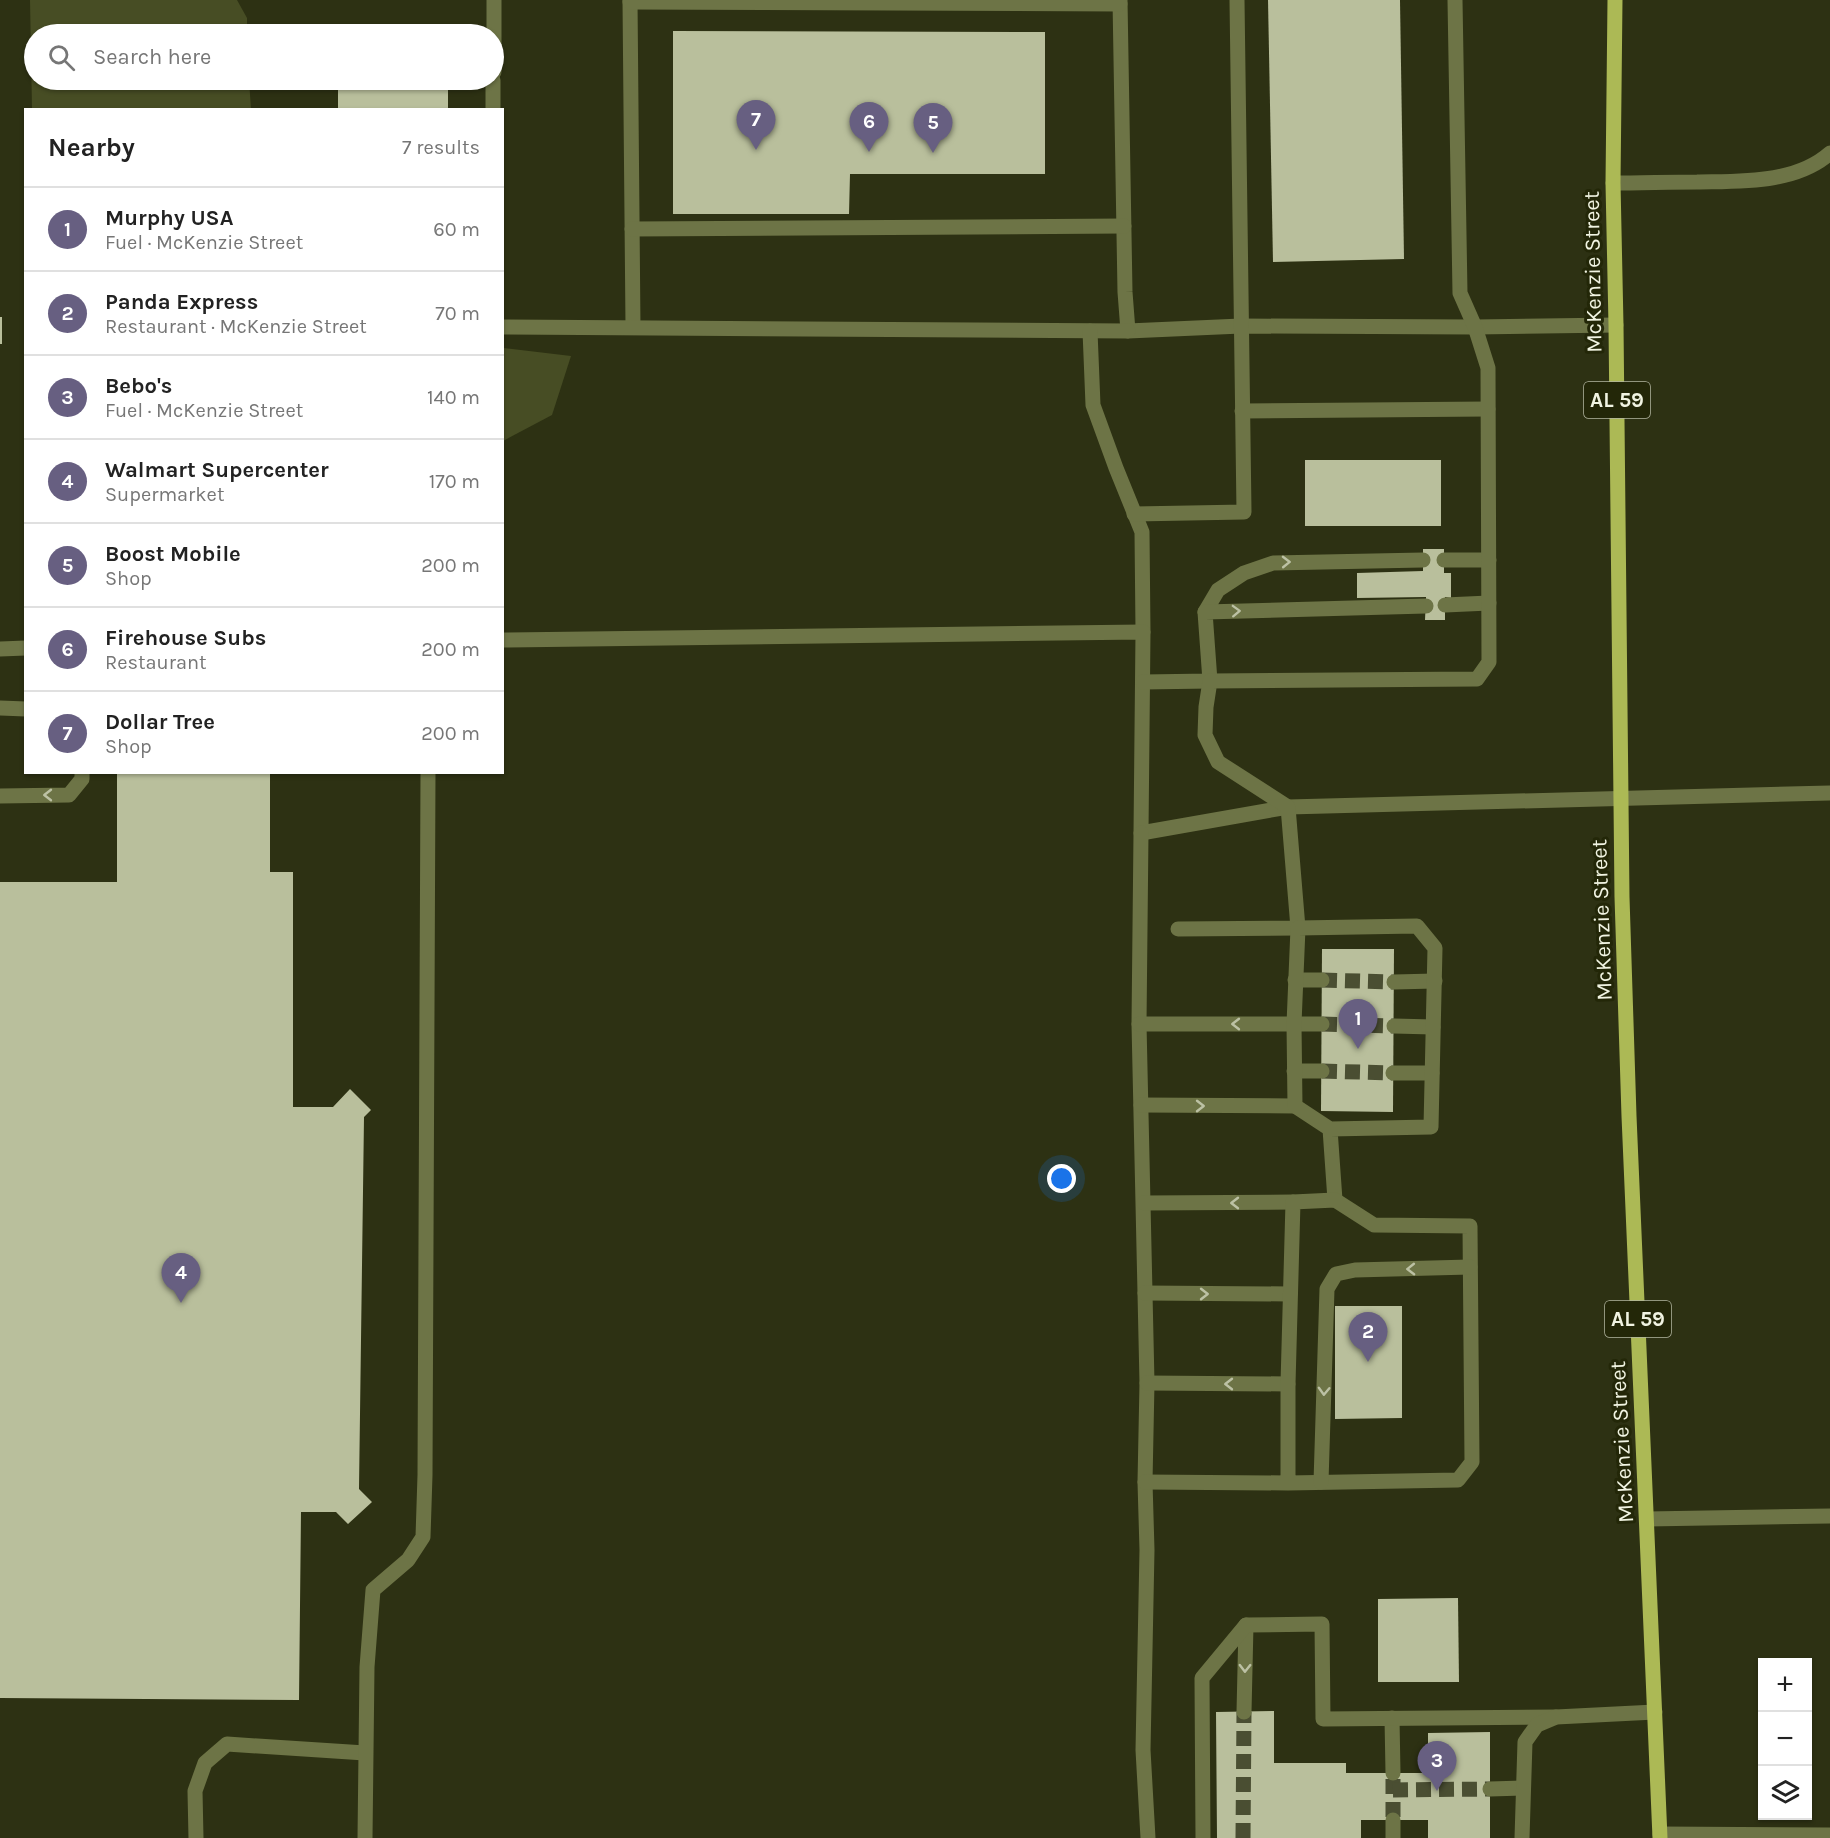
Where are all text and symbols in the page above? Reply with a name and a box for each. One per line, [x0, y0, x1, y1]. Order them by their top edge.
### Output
search box [24, 24, 504, 90]
icon: search [45, 41, 78, 74]
text: Search here [93, 44, 211, 70]
pin: 7 [736, 100, 776, 150]
pin: 6 [850, 102, 888, 152]
pin: 5 [914, 104, 952, 153]
text: Nearby [48, 132, 135, 163]
text: 7 results [402, 136, 480, 159]
street label: McKenzie Street [1579, 191, 1607, 353]
text: Murphy USA [105, 205, 233, 231]
text: 1 [64, 218, 71, 241]
text: 60 m [433, 218, 480, 241]
text: Fuel · McKenzie Street [105, 231, 303, 254]
text: Panda Express [105, 289, 258, 315]
text: 2 [61, 302, 74, 325]
text: 70 m [435, 302, 480, 325]
text: Restaurant · McKenzie Street [105, 315, 367, 338]
text: Bebo's [105, 373, 172, 399]
road number: AL 59 [1584, 382, 1650, 418]
text: 3 [61, 386, 74, 409]
text: 140 m [427, 386, 480, 409]
text: Fuel · McKenzie Street [105, 399, 303, 422]
text: Walmart Supercenter [105, 457, 329, 483]
text: 4 [62, 470, 73, 493]
text: 170 m [429, 470, 480, 493]
text: Supermarket [105, 483, 224, 506]
text: Boost Mobile [105, 541, 241, 567]
text: 5 [62, 554, 73, 577]
text: 200 m [421, 554, 480, 577]
one-way arrow [1282, 556, 1291, 569]
text: Shop [105, 567, 152, 590]
one-way arrow [1232, 605, 1241, 617]
text: Firehouse Subs [105, 625, 266, 651]
text: 6 [61, 638, 74, 661]
text: 200 m [421, 638, 480, 661]
text: Restaurant [105, 651, 207, 674]
text: Dollar Tree [105, 709, 215, 735]
text: 7 [63, 722, 72, 745]
text: 200 m [421, 722, 480, 745]
text: Shop [105, 735, 152, 758]
one-way arrow [44, 789, 53, 801]
street label: McKenzie Street [1586, 839, 1618, 1001]
pin: 1 [1338, 1000, 1378, 1049]
one-way arrow [1231, 1018, 1240, 1030]
one-way arrow [1195, 1100, 1204, 1112]
your location [1047, 1164, 1076, 1193]
one-way arrow [1230, 1197, 1239, 1209]
pin: 4 [162, 1254, 201, 1303]
one-way arrow [1407, 1263, 1416, 1275]
one-way arrow [1199, 1288, 1208, 1300]
road number: AL 59 [1605, 1301, 1671, 1337]
pin: 2 [1348, 1312, 1388, 1362]
street label: McKenzie Street [1605, 1360, 1639, 1523]
one-way arrow [1225, 1378, 1234, 1390]
one-way arrow [1317, 1387, 1330, 1396]
map controls [1758, 1658, 1812, 1820]
button: + [1758, 1658, 1812, 1712]
one-way arrow [1239, 1664, 1251, 1673]
button: − [1758, 1712, 1812, 1766]
pin: 3 [1418, 1742, 1456, 1791]
button: layers [1758, 1766, 1812, 1820]

